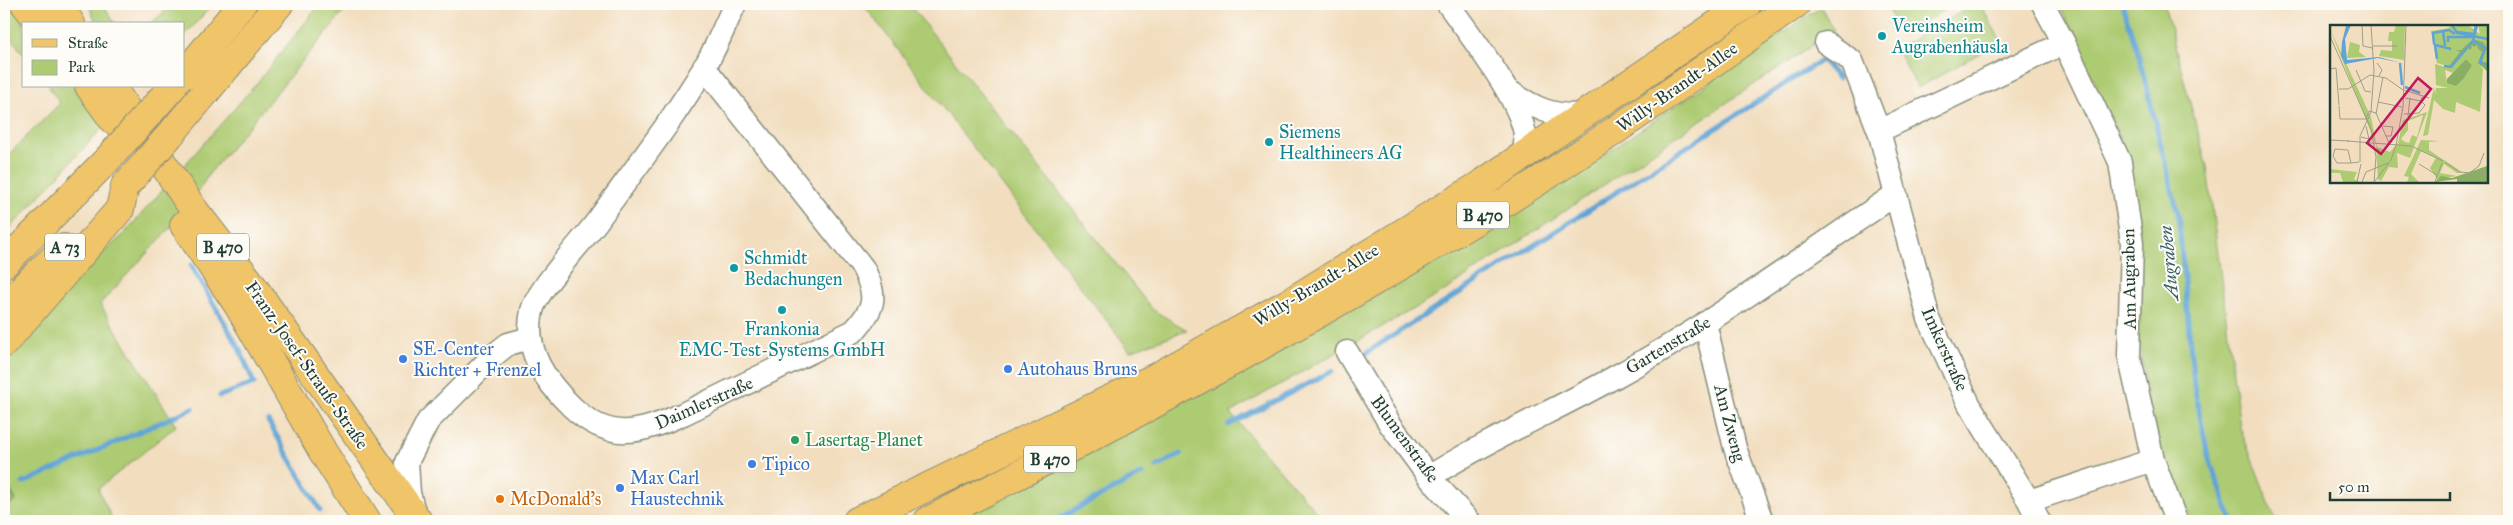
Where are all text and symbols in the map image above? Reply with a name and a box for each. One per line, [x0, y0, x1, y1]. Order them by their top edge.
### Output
place label: Vereinsheim Augrabenhäusla [1891, 15, 2009, 59]
legend [22, 22, 185, 88]
inset map [2330, 25, 2488, 182]
marker: Vereinsheim Augrabenhäusla [1876, 30, 1888, 42]
text: Straße [68, 34, 108, 52]
street label: Willy-Brandt-Allee [1612, 37, 1742, 137]
text: Park [68, 58, 95, 76]
place label: Siemens Healthineers AG [1279, 121, 1402, 164]
marker: Siemens Healthineers AG [1263, 136, 1275, 148]
road number: B 470 [1457, 202, 1509, 228]
water label: Augraben [2154, 225, 2183, 303]
street label: Am Augraben [2117, 228, 2142, 331]
road number: A 73 [45, 233, 85, 260]
road number: B 470 [197, 233, 249, 260]
street label: Willy-Brandt-Allee [1249, 239, 1383, 331]
place label: Schmidt Bedachungen [744, 247, 843, 291]
marker: Schmidt Bedachungen [728, 262, 740, 274]
street label: Franz-Josef-Strauß-Straße [240, 277, 373, 454]
marker: Frankonia EMC-Test-Systems GmbH [776, 304, 788, 316]
street label: Imkerstraße [1917, 304, 1973, 394]
street label: Gartenstraße [1622, 311, 1714, 379]
place label: Frankonia EMC-Test-Systems GmbH [679, 318, 885, 361]
place label: SE-Center Richter + Frenzel [413, 338, 541, 381]
marker: SE-Center Richter + Frenzel [397, 353, 409, 365]
place label: Autohaus Bruns [1017, 358, 1137, 380]
marker: Autohaus Bruns [1002, 363, 1014, 375]
street label: Daimlerstraße [652, 372, 756, 434]
street label: Am Zweng [1708, 381, 1751, 465]
street label: Blumenstraße [1366, 391, 1444, 487]
place label: Lasertag-Planet [805, 429, 923, 452]
marker: Lasertag-Planet [789, 434, 801, 446]
road number: B 470 [1024, 446, 1076, 472]
place label: Tipico [762, 453, 810, 475]
marker: Tipico [746, 458, 758, 470]
place label: Max Carl Haustechnik [630, 467, 724, 510]
scale bar [2330, 470, 2450, 502]
text: 50 m [2338, 478, 2370, 496]
marker: Max Carl Haustechnik [614, 482, 626, 494]
place label: McDonald's [510, 488, 601, 510]
marker: McDonald's [494, 493, 506, 505]

